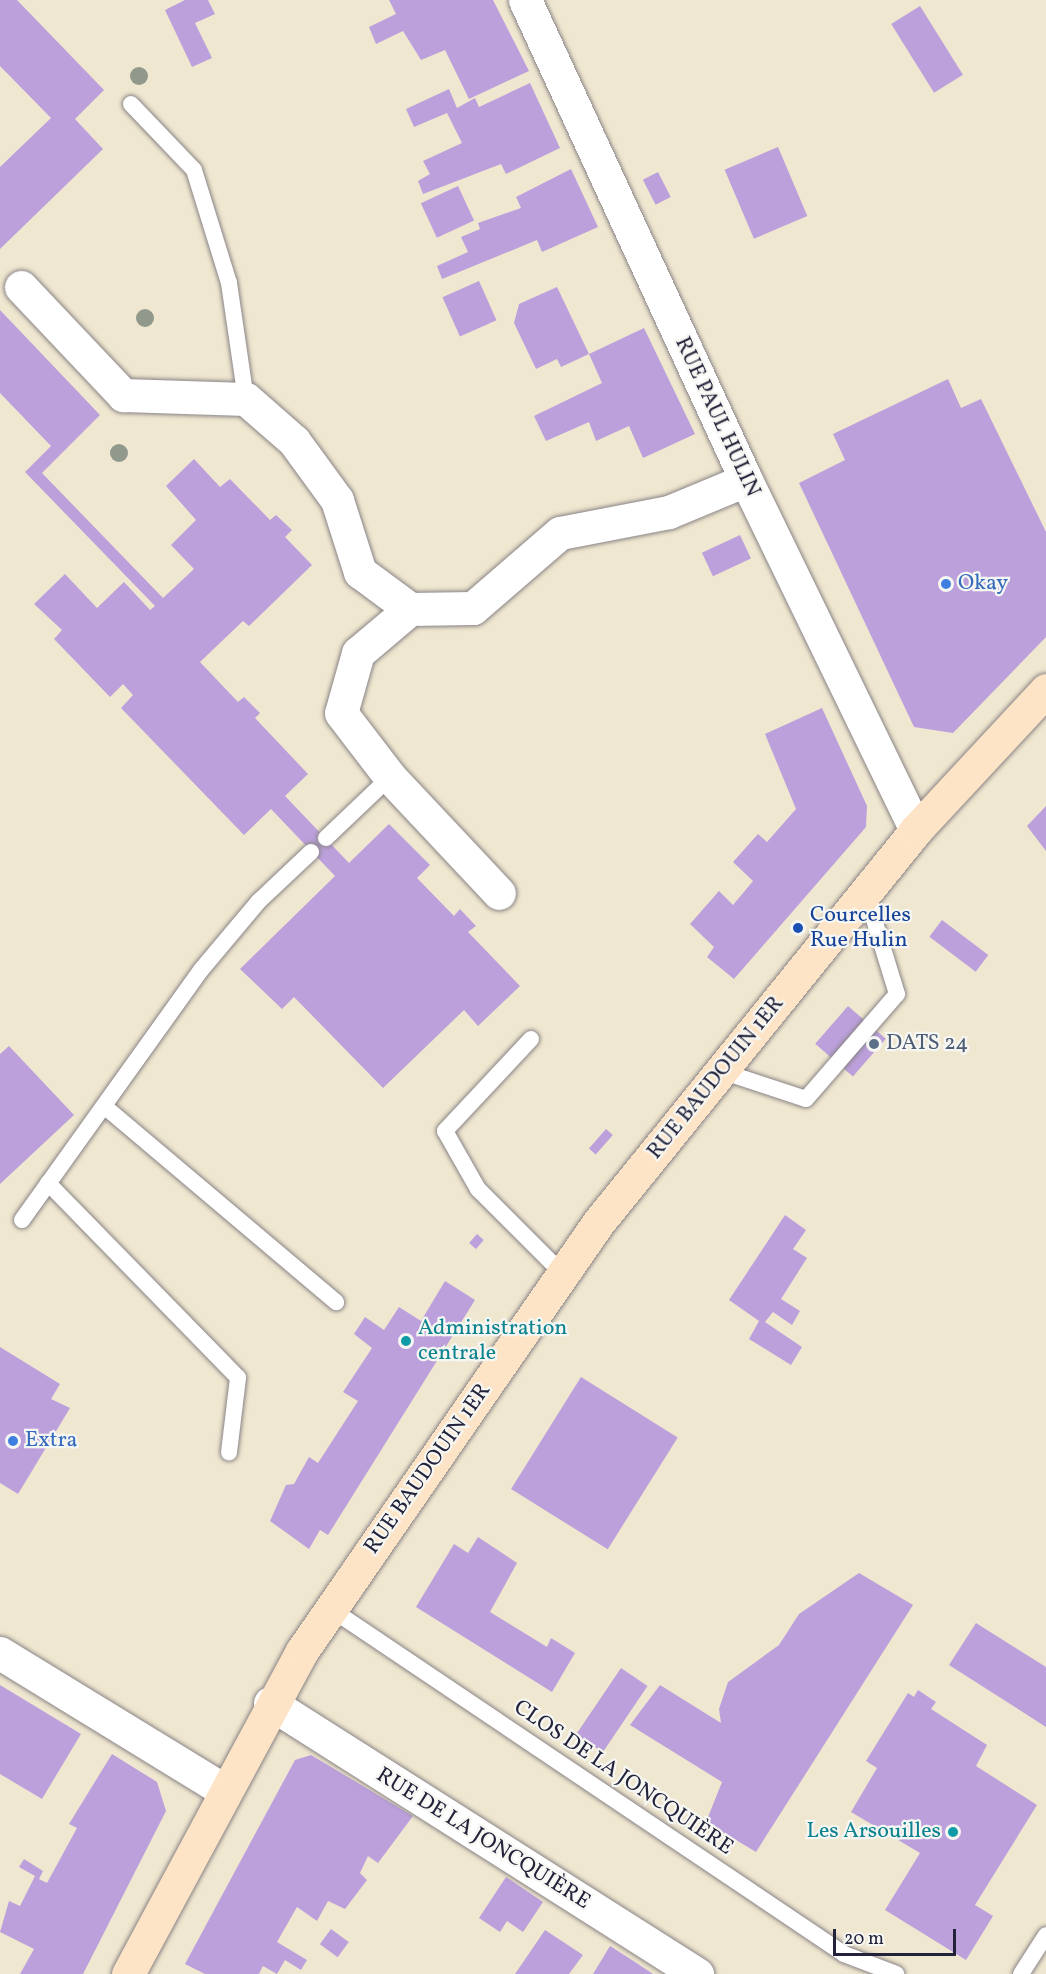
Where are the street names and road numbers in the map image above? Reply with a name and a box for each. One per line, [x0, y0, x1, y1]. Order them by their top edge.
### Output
street label: RUE PAUL HULIN [668, 333, 766, 501]
street label: RUE BAUDOUIN 1ER [642, 991, 790, 1165]
street label: RUE BAUDOUIN 1ER [359, 1379, 497, 1559]
street label: CLOS DE LA JONCQUIÈRE [508, 1695, 738, 1861]
street label: RUE DE LA JONCQUIÈRE [371, 1762, 595, 1916]

